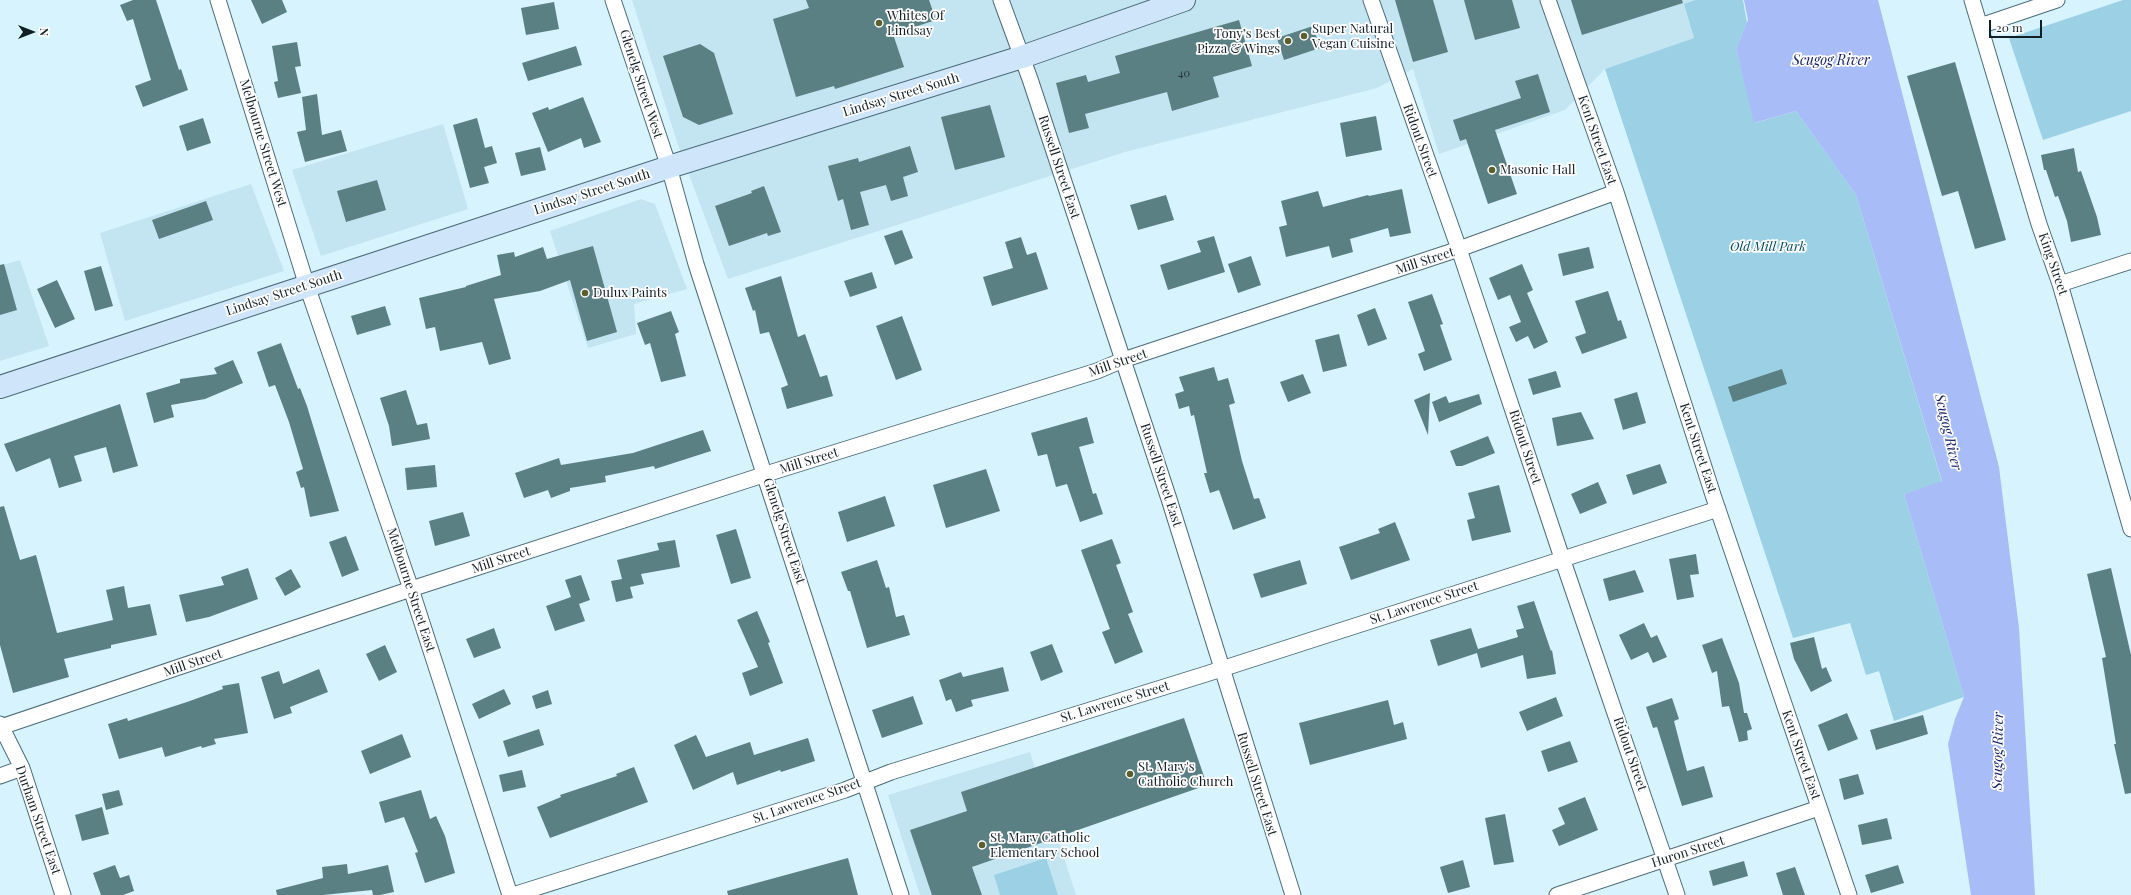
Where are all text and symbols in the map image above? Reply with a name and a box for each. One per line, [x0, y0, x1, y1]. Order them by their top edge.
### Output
place label: Whites Of Lindsay [887, 8, 944, 39]
north arrow [12, 12, 52, 52]
scale bar [1991, 12, 2044, 38]
marker: Whites Of Lindsay [874, 18, 884, 28]
text: 20 m [1996, 19, 2023, 35]
place label: Super Natural Vegan Cuisine [1312, 21, 1394, 52]
place label: Tony’s Best Pizza & Wings [1197, 26, 1280, 57]
text: N [37, 28, 52, 36]
street label: Glenelg Street West [616, 28, 666, 140]
marker: Super Natural Vegan Cuisine [1299, 31, 1309, 41]
marker: Tony’s Best Pizza & Wings [1283, 36, 1293, 46]
water label: Scugog River [1792, 53, 1870, 69]
house number: 40 [1178, 67, 1190, 81]
street label: Lindsay Street South [841, 70, 961, 120]
street label: Melbourne Street West [236, 77, 290, 209]
street label: Kent Street East [1574, 93, 1620, 187]
street label: Ridout Street [1399, 102, 1441, 180]
street label: Russell Street East [1035, 113, 1083, 221]
place label: Masonic Hall [1500, 162, 1575, 178]
marker: Masonic Hall [1487, 165, 1497, 175]
street label: Lindsay Street South [532, 166, 652, 218]
street label: King Street [2035, 231, 2071, 297]
park label: Old Mill Park [1730, 239, 1806, 255]
street label: Mill Street [1394, 244, 1456, 278]
street label: Lindsay Street South [224, 267, 344, 319]
place label: Dulux Paints [593, 285, 667, 301]
marker: Dulux Paints [580, 288, 590, 298]
street label: Mill Street [1087, 346, 1149, 380]
water label: Scugog River [1931, 392, 1965, 472]
street label: Kent Street East [1676, 401, 1720, 495]
street label: Ridout Street [1506, 408, 1544, 486]
street label: Russell Street East [1137, 421, 1185, 529]
street label: Mill Street [778, 445, 840, 477]
street label: Glenelg Street East [760, 476, 808, 586]
street label: Melbourne Street East [384, 526, 438, 654]
street label: Mill Street [470, 543, 532, 577]
street label: St. Lawrence Street [1368, 578, 1480, 628]
street label: Mill Street [162, 646, 224, 680]
street label: St. Lawrence Street [1059, 678, 1171, 726]
street label: Kent Street East [1778, 708, 1824, 802]
water label: Scugog River [1989, 712, 2007, 790]
street label: Ridout Street [1610, 715, 1650, 793]
street label: Russell Street East [1234, 730, 1280, 838]
place label: St. Mary's Catholic Church [1138, 759, 1233, 790]
street label: Durham Street East [12, 763, 64, 877]
marker: St. Mary's Catholic Church [1125, 769, 1135, 779]
street label: St. Lawrence Street [751, 775, 863, 827]
place label: St. Mary Catholic Elementary School [990, 830, 1099, 861]
street label: Huron Street [1650, 833, 1726, 871]
marker: St. Mary Catholic Elementary School [977, 840, 987, 850]

